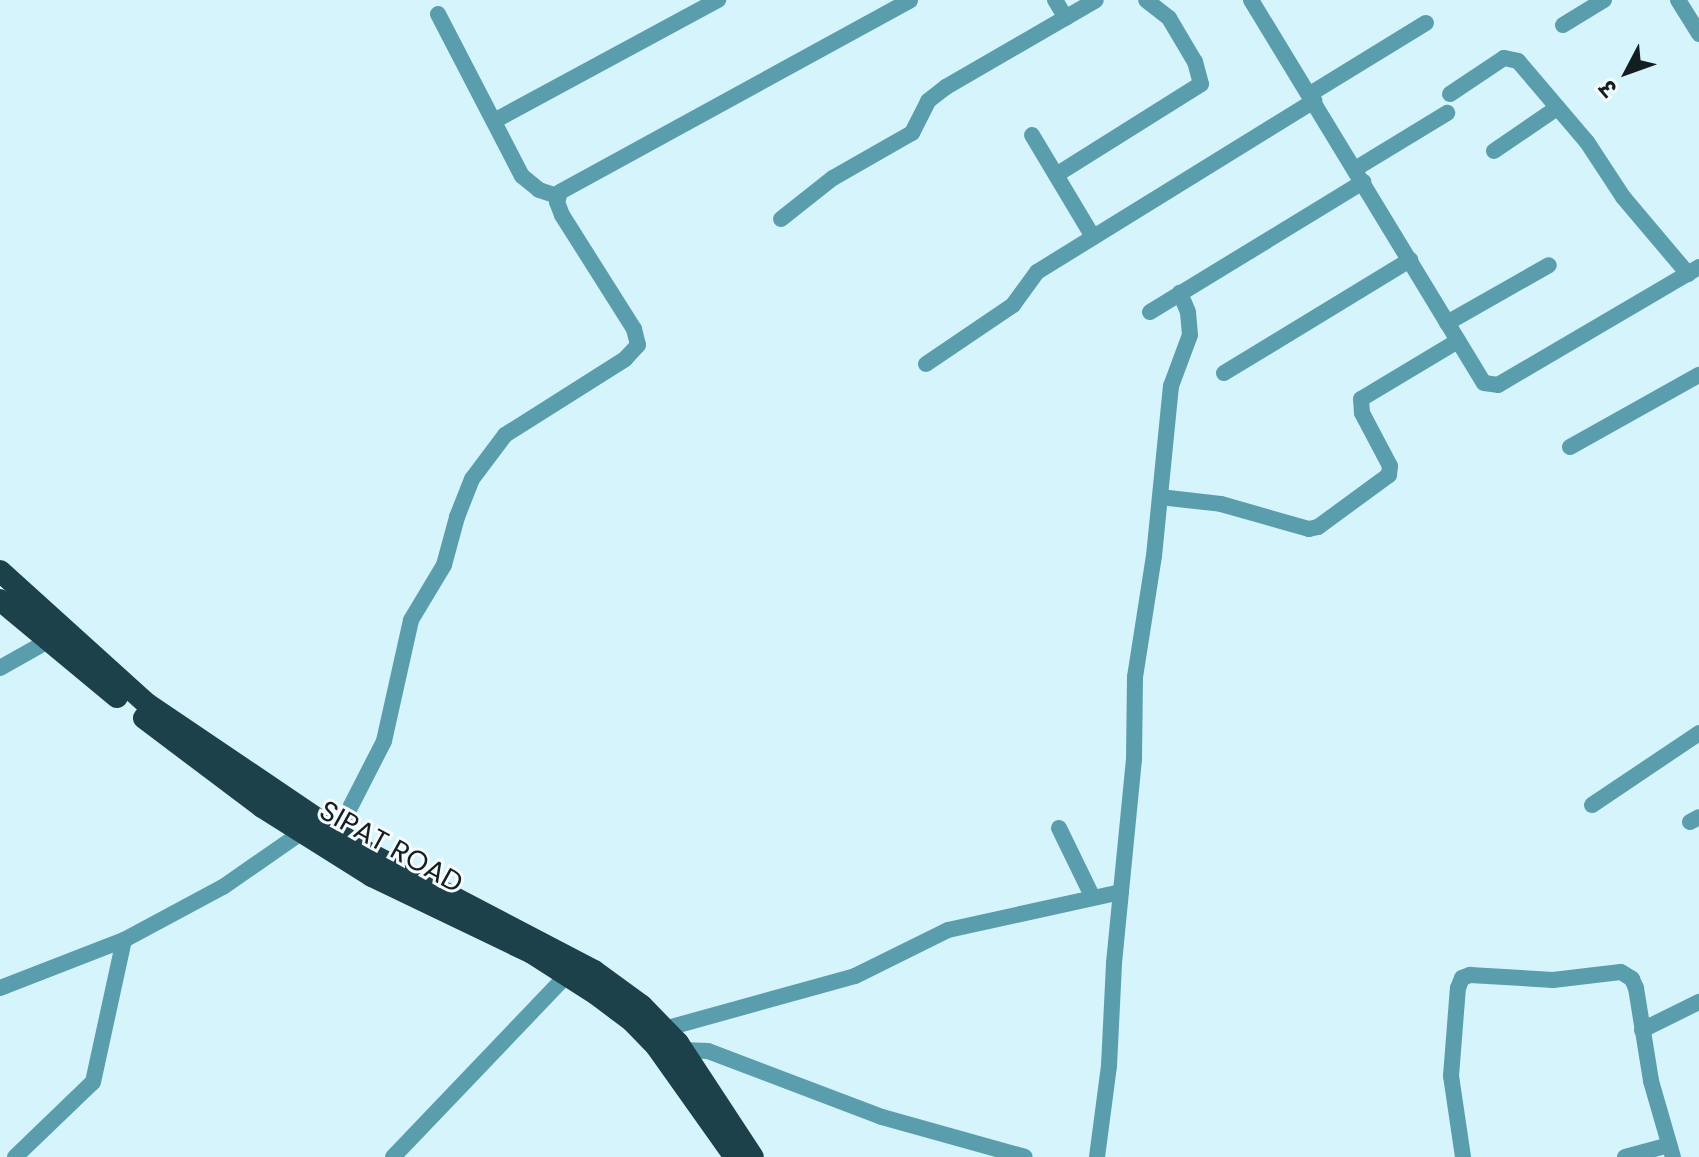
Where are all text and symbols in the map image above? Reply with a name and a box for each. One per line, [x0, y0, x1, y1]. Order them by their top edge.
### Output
north arrow [1587, 32, 1667, 112]
text: उ [1593, 73, 1624, 103]
street label: SIPAT ROAD [313, 794, 469, 900]

